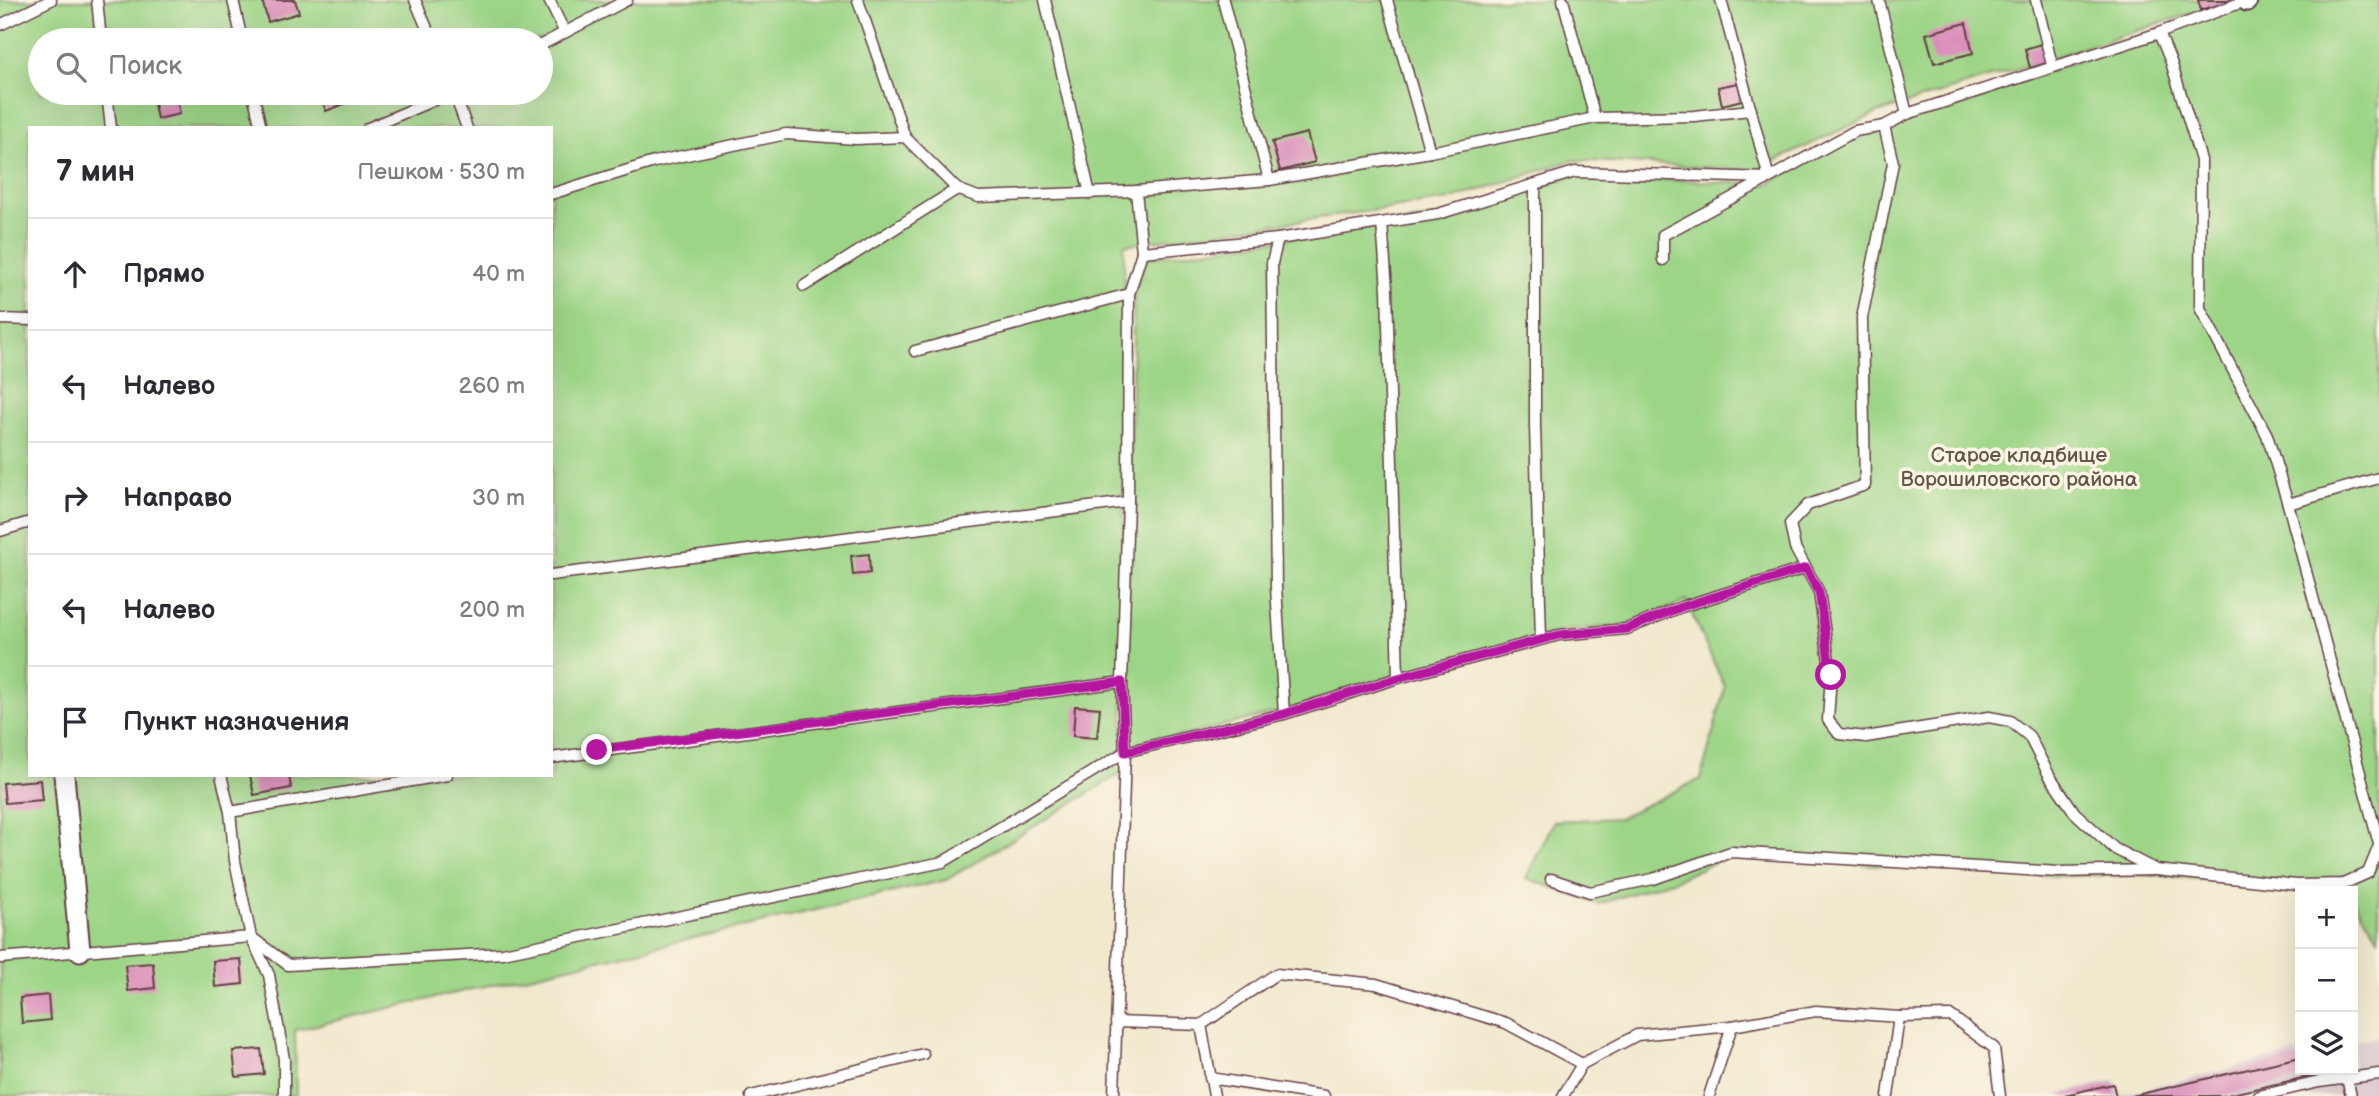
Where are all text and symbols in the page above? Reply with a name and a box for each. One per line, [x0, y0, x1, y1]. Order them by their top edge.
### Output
search box [28, 28, 553, 105]
icon: search [52, 48, 90, 86]
text: Поиск [108, 51, 182, 82]
text: 7 мин [56, 154, 135, 190]
text: Пешком · 530 m [357, 158, 525, 186]
icon: ahead [56, 255, 94, 293]
text: Прямо [123, 259, 205, 290]
text: 40 m [472, 260, 525, 288]
icon: left [56, 367, 94, 405]
text: Налево [123, 371, 215, 402]
text: 260 m [459, 372, 525, 400]
park label: Старое кладбище Ворошиловского района [1901, 443, 2138, 492]
icon: right [56, 479, 94, 517]
text: Направо [123, 483, 232, 514]
text: 30 m [472, 484, 525, 512]
icon: left [56, 591, 94, 629]
text: Налево [123, 595, 215, 626]
text: 200 m [459, 596, 525, 624]
route start [1815, 659, 1846, 690]
icon: arrive [56, 703, 94, 741]
text: Пункт назначения [123, 707, 349, 738]
route end [581, 734, 612, 765]
map controls [2295, 886, 2358, 1075]
button: + [2295, 886, 2358, 949]
button: − [2295, 949, 2358, 1012]
button: layers [2295, 1012, 2358, 1075]

